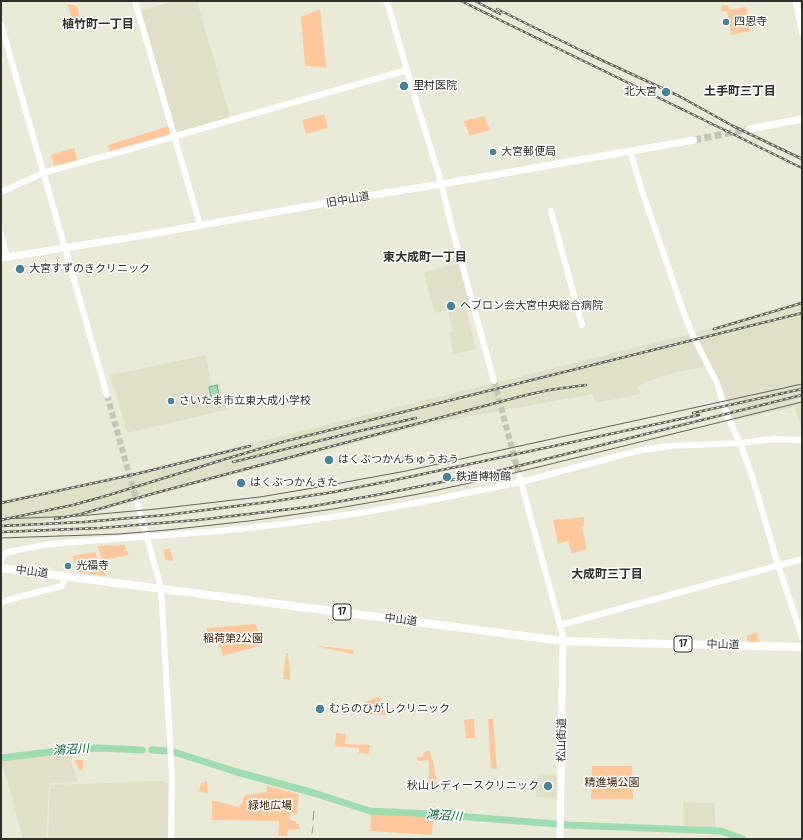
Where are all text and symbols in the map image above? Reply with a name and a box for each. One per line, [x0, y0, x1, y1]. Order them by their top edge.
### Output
place label: 四恩寺 [734, 15, 767, 29]
marker: 四恩寺 [721, 17, 731, 27]
district label: 植竹町一丁目 [62, 18, 134, 32]
place label: 里村医院 [413, 79, 457, 93]
marker: 里村医院 [398, 80, 410, 92]
place label: 北大宮 [624, 85, 657, 99]
district label: 土手町三丁目 [704, 85, 776, 99]
marker: 北大宮 [660, 86, 672, 98]
place label: 大宮郵便局 [501, 145, 556, 159]
marker: 大宮郵便局 [488, 147, 498, 157]
street label: 旧中山道 [325, 190, 371, 210]
district label: 東大成町一丁目 [383, 251, 467, 265]
place label: 大宮すずのきクリニック [29, 262, 150, 276]
marker: 大宮すずのきクリニック [14, 263, 26, 275]
place label: ヘブロン会大宮中央総合病院 [460, 299, 603, 313]
marker: ヘブロン会大宮中央総合病院 [445, 300, 457, 312]
place label: さいたま市立東大成小学校 [179, 394, 311, 408]
marker: さいたま市立東大成小学校 [166, 396, 176, 406]
place label: はくぶつかんちゅうおう [338, 453, 459, 467]
marker: はくぶつかんちゅうおう [323, 454, 335, 466]
place label: 鉄道博物館 [456, 470, 511, 484]
marker: 鉄道博物館 [441, 471, 453, 483]
place label: はくぶつかんきた [250, 476, 338, 490]
marker: はくぶつかんきた [235, 477, 247, 489]
place label: 光福寺 [76, 559, 109, 573]
marker: 光福寺 [63, 561, 73, 571]
street label: 中山道 [15, 563, 49, 581]
district label: 大成町三丁目 [571, 568, 643, 582]
road number: 17 [333, 604, 351, 620]
street label: 中山道 [384, 611, 418, 629]
park label: 稲荷第2公園 [203, 632, 263, 646]
road number: 17 [674, 636, 692, 652]
street label: 中山道 [706, 638, 740, 652]
place label: むらのひがしクリニック [329, 702, 450, 716]
marker: むらのひがしクリニック [314, 703, 326, 715]
street label: 松山街道 [555, 718, 569, 762]
water label: 鴻沼川 [53, 742, 89, 758]
park label: 精進場公園 [585, 776, 639, 790]
place label: 秋山レディースクリニック [407, 779, 539, 793]
marker: 秋山レディースクリニック [542, 780, 554, 792]
park label: 緑地広場 [248, 799, 292, 813]
water label: 鴻沼川 [426, 808, 462, 824]

